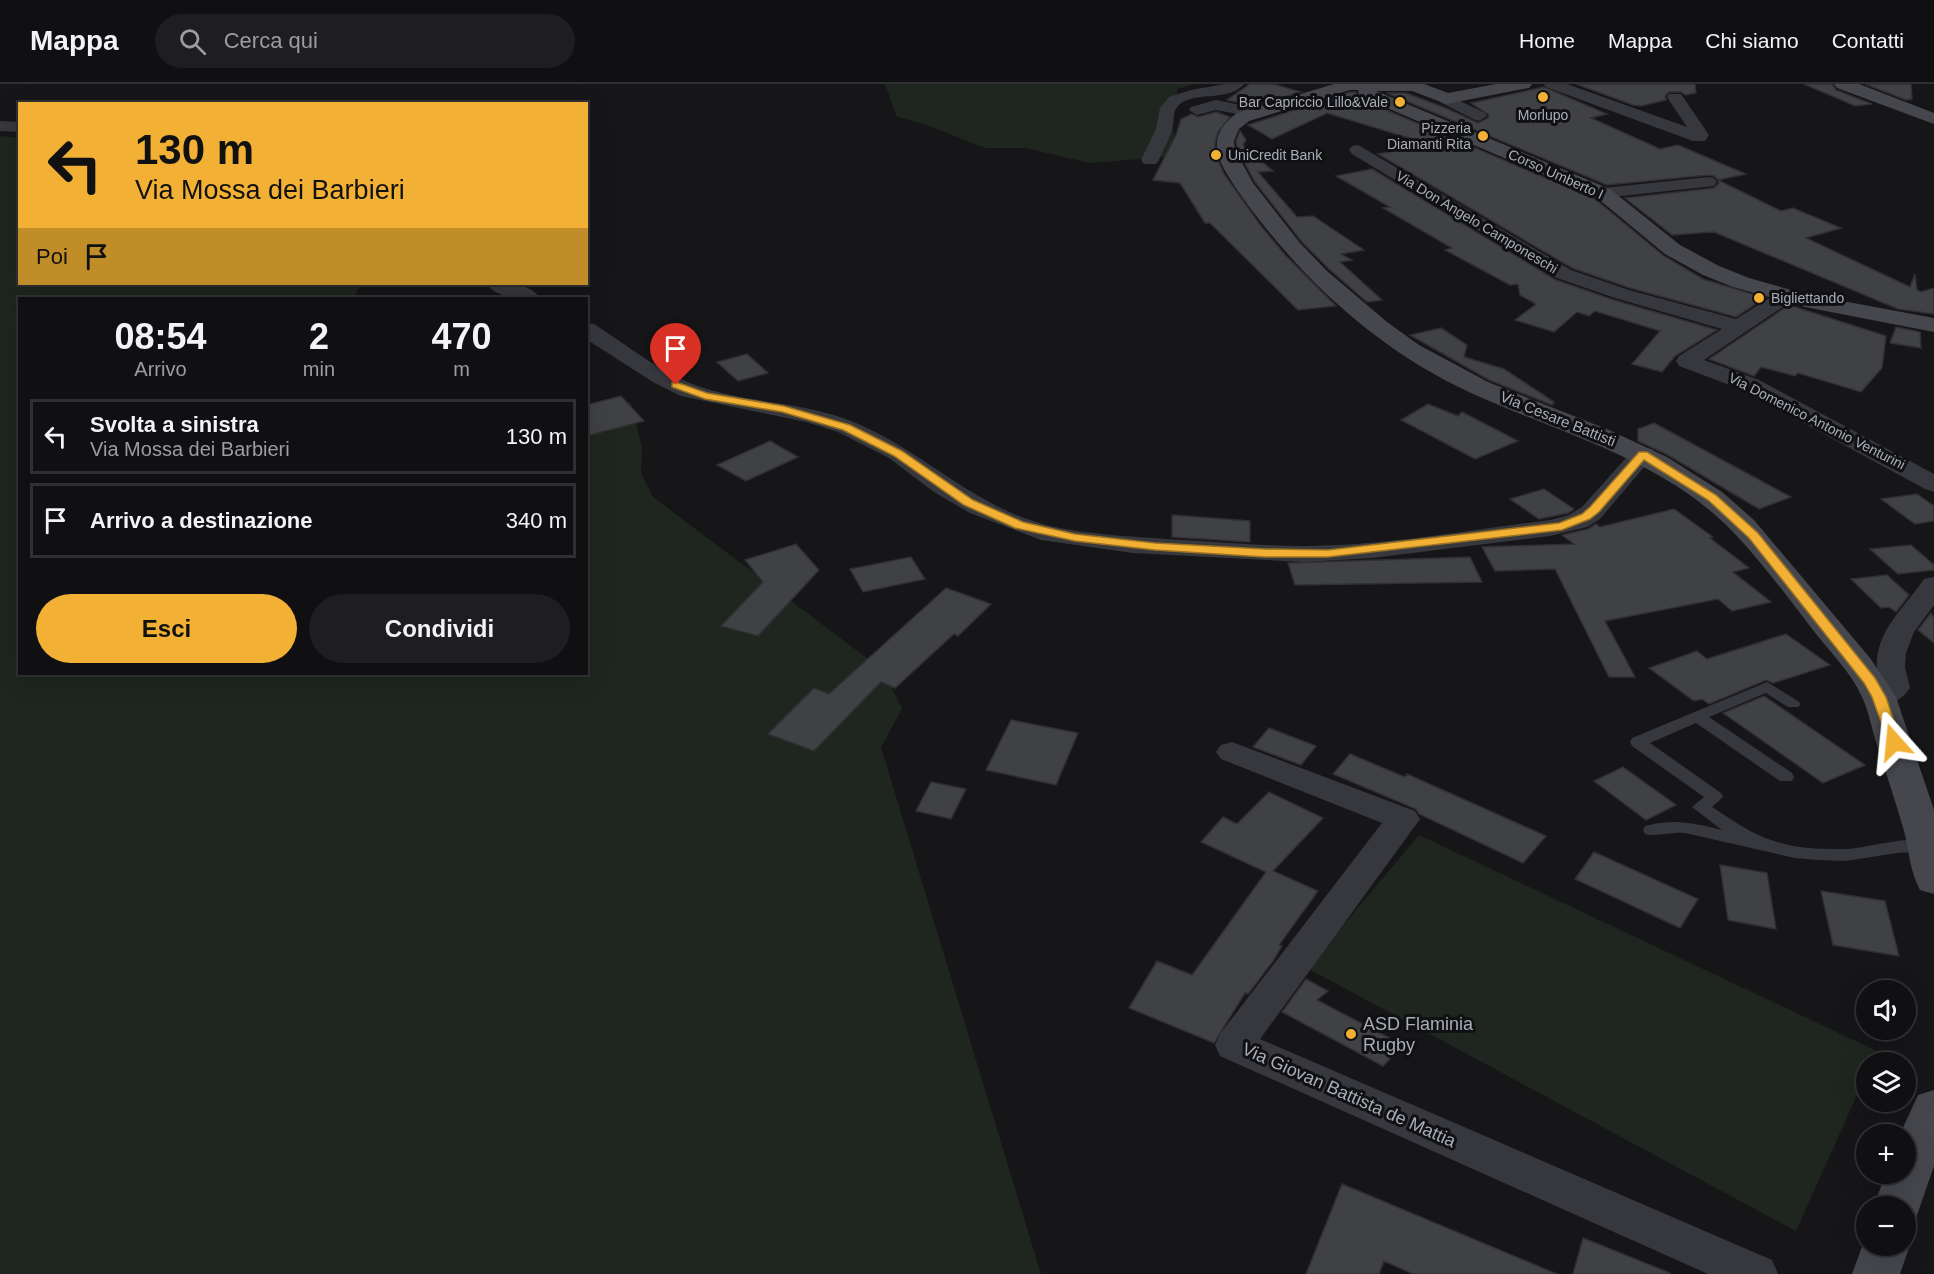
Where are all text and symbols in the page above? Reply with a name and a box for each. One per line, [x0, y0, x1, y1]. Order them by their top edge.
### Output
search box [155, 14, 575, 68]
text: Mappa [30, 25, 119, 56]
icon: search [176, 25, 209, 58]
text: Cerca qui [224, 28, 318, 53]
text: Home [1519, 29, 1575, 52]
text: Mappa [1608, 29, 1672, 52]
text: Chi siamo [1705, 29, 1799, 52]
text: Contatti [1832, 29, 1904, 52]
marker: Morlupo [1536, 90, 1550, 104]
place label: Bar Capriccio Lillo&Vale [1239, 94, 1388, 110]
marker: Bar Capriccio Lillo&Vale [1393, 95, 1407, 109]
place label: Morlupo [1518, 107, 1568, 123]
place label: Pizzeria Diamanti Rita [1387, 120, 1471, 152]
icon: left [36, 126, 114, 204]
text: 130 m [135, 126, 254, 173]
marker: Pizzeria Diamanti Rita [1476, 129, 1490, 143]
street label: Corso Umberto I [1506, 146, 1606, 202]
place label: UniCredit Bank [1228, 147, 1323, 163]
marker: UniCredit Bank [1209, 148, 1223, 162]
street label: Via Don Angelo Camponeschi [1393, 167, 1561, 277]
text: Via Mossa dei Barbieri [135, 175, 405, 205]
icon: arrive [80, 240, 113, 273]
text: Poi [36, 244, 68, 269]
place label: Bigliettando [1771, 290, 1844, 306]
marker: Bigliettando [1752, 291, 1766, 305]
text: 08:54 [114, 316, 206, 357]
text: 2 [309, 316, 329, 357]
text: 470 [431, 316, 492, 357]
pin [650, 323, 701, 385]
icon: arrive [659, 332, 692, 365]
text: Arrivo [134, 358, 187, 380]
text: min [303, 358, 335, 380]
text: m [453, 358, 470, 380]
street label: Via Domenico Antonio Venturini [1726, 369, 1908, 473]
street label: Via Cesare Battisti [1498, 388, 1618, 449]
text: Svolta a sinistra [90, 412, 259, 437]
icon: left [39, 420, 72, 453]
text: 130 m [506, 424, 567, 449]
text: Via Mossa dei Barbieri [90, 438, 290, 460]
icon: arrive [39, 504, 72, 537]
text: Arrivo a destinazione [90, 508, 313, 533]
text: 340 m [506, 508, 567, 533]
button: Esci [36, 594, 297, 663]
button: Condividi [309, 594, 570, 663]
position arrow [1862, 710, 1926, 774]
map controls [1856, 980, 1916, 1256]
button: sound [1856, 980, 1916, 1040]
place label: ASD Flaminia Rugby [1363, 1014, 1474, 1055]
marker: ASD Flaminia Rugby [1344, 1027, 1358, 1041]
street label: Via Giovan Battista de Mattia [1239, 1039, 1460, 1152]
button: layers [1856, 1052, 1916, 1112]
button: + [1856, 1124, 1916, 1184]
button: − [1856, 1196, 1916, 1256]

